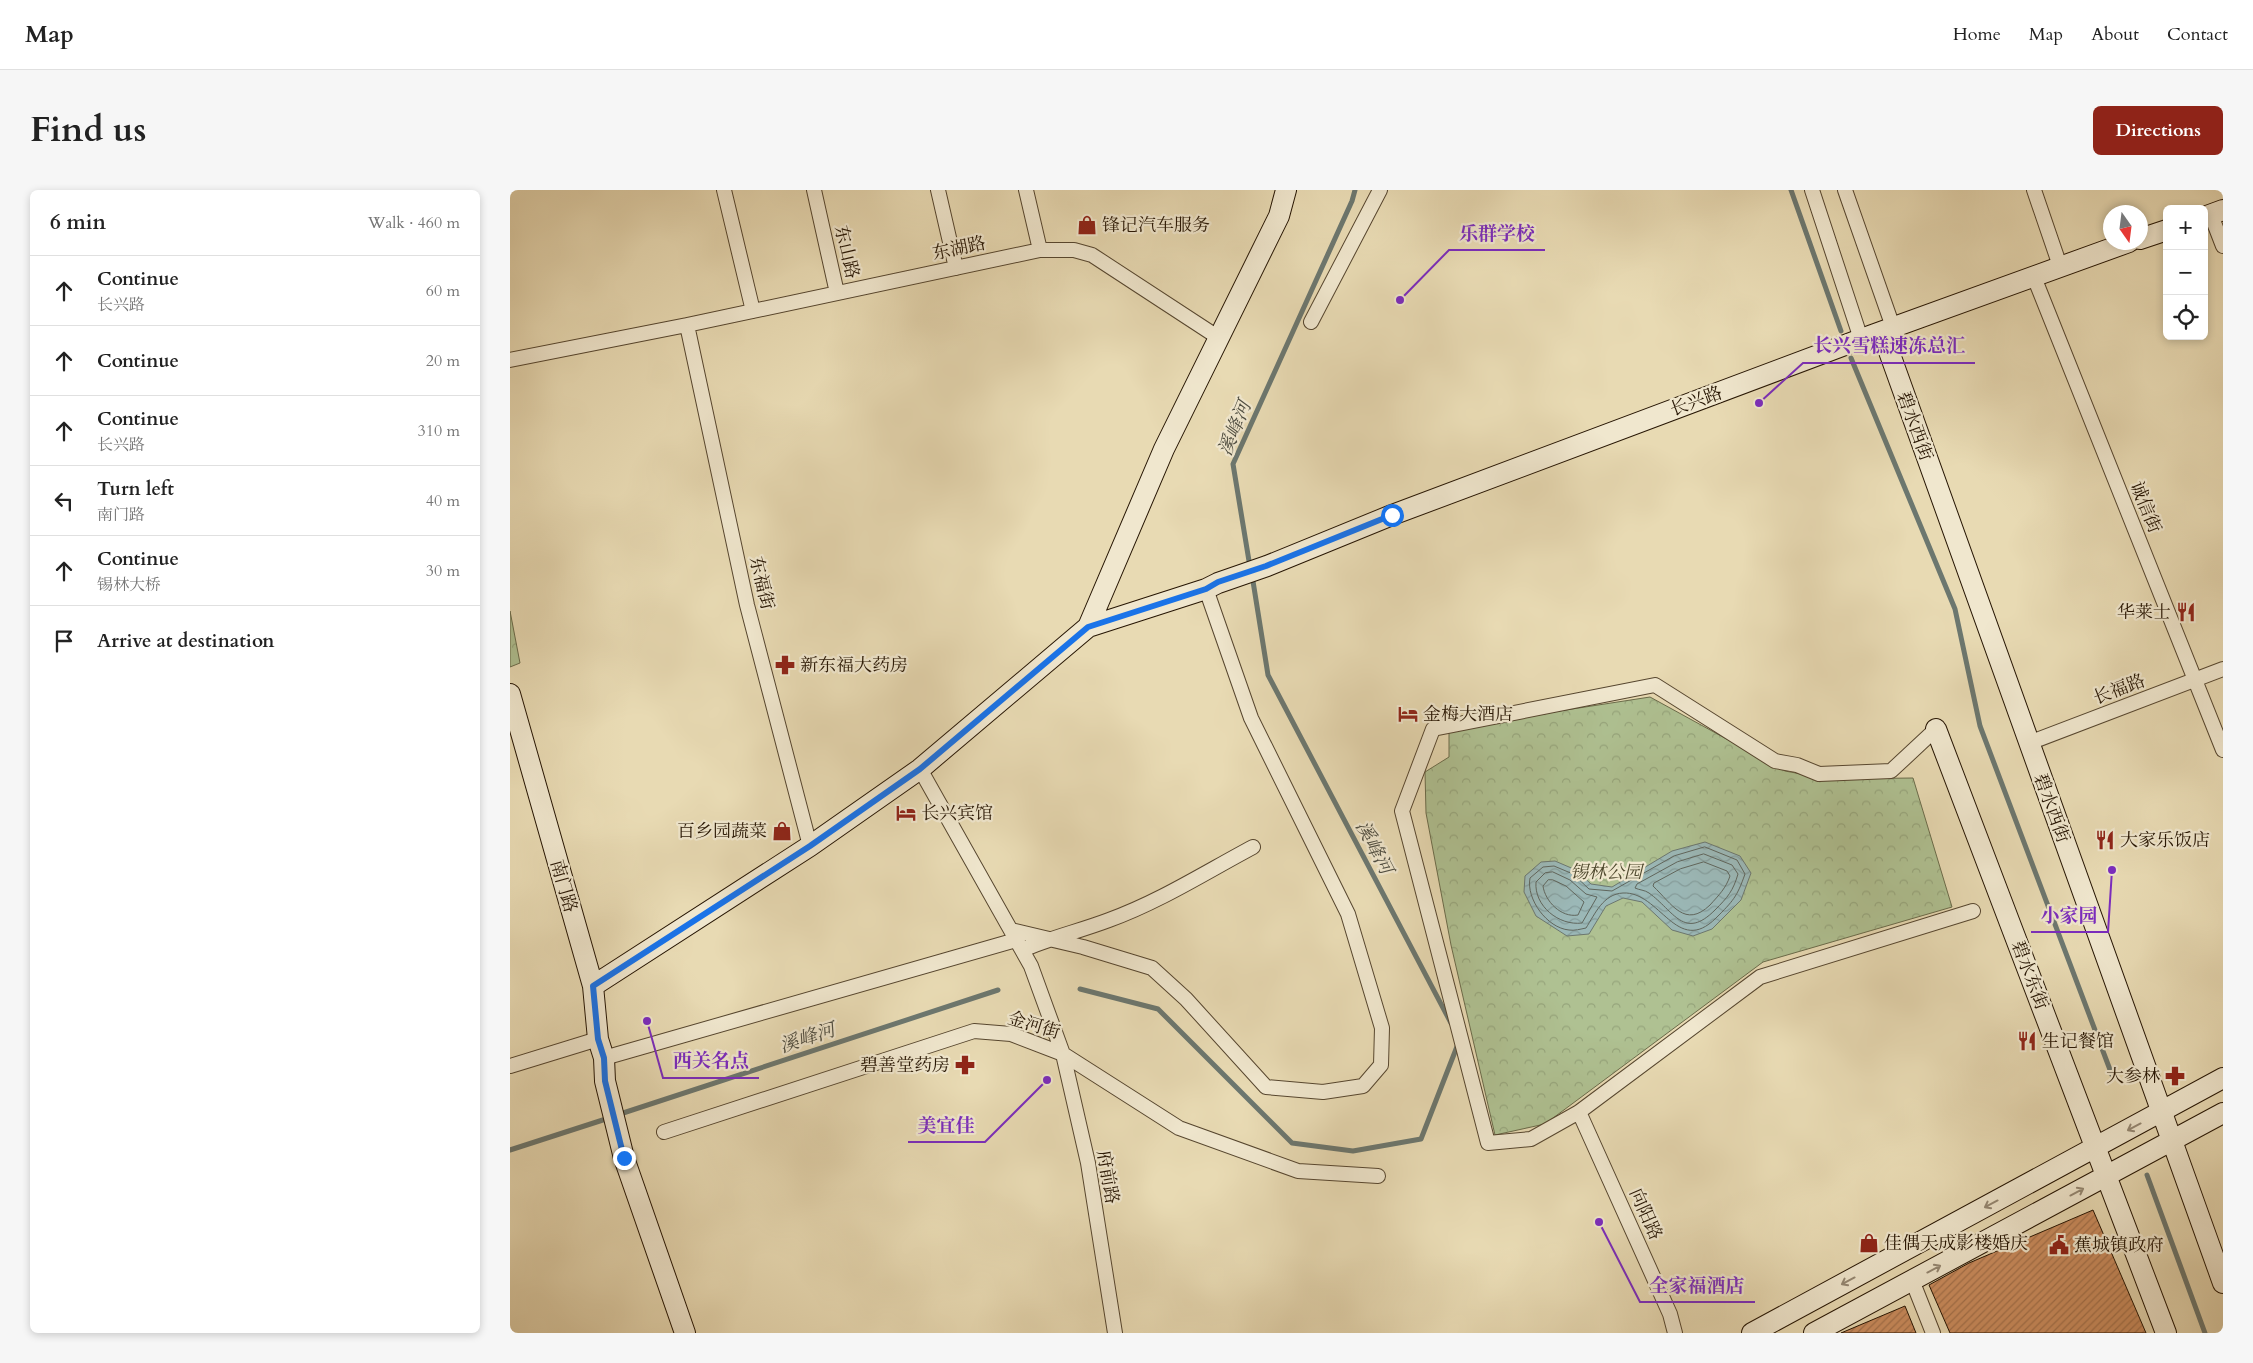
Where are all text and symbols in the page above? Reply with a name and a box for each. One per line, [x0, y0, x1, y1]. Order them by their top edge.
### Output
text: Map [25, 18, 74, 51]
text: Home [1953, 22, 2001, 47]
text: Map [2029, 22, 2063, 47]
text: About [2091, 22, 2139, 47]
text: Contact [2167, 22, 2228, 47]
text: Find us [30, 106, 146, 154]
button: Directions [2093, 106, 2223, 155]
north arrow [2103, 205, 2148, 250]
map controls [2163, 205, 2208, 340]
button: + [2163, 205, 2208, 250]
text: 6 min [50, 208, 106, 237]
text: Walk · 460 m [368, 212, 460, 234]
place label: 锋记汽车服务 [1102, 213, 1210, 238]
shop icon: 锋记汽车服务 [1076, 214, 1098, 236]
callout: 乐群学校 [1449, 216, 1545, 250]
text: 乐群学校 [1459, 221, 1535, 247]
street label: 东山路 [828, 223, 865, 281]
street label: 东湖路 [930, 231, 988, 266]
button: − [2163, 250, 2208, 295]
text: Continue [97, 266, 179, 292]
icon: ahead [50, 277, 78, 305]
text: 60 m [426, 280, 460, 302]
text: 长兴路 [97, 294, 145, 316]
button: locate [2163, 295, 2208, 340]
callout: 长兴雪糕速冻总汇 [1803, 329, 1975, 363]
text: 长兴雪糕速冻总汇 [1813, 333, 1965, 359]
icon: ahead [50, 347, 78, 375]
text: Continue [97, 348, 179, 374]
text: 20 m [426, 350, 460, 372]
street label: 长兴路 [1667, 380, 1726, 422]
street label: 碧水西街 [1890, 388, 1939, 464]
water label: 溪峰河 [1212, 394, 1259, 460]
text: Continue [97, 406, 179, 432]
icon: ahead [50, 417, 78, 445]
text: 310 m [418, 420, 460, 442]
text: 长兴路 [97, 434, 145, 456]
text: Turn left [97, 476, 174, 502]
street label: 诚信街 [2124, 477, 2167, 537]
icon: left [50, 487, 78, 515]
text: 40 m [426, 490, 460, 512]
text: 南门路 [97, 504, 145, 526]
route start [1381, 504, 1404, 527]
text: Continue [97, 546, 179, 572]
street label: 东福街 [743, 554, 780, 612]
icon: ahead [50, 557, 78, 585]
text: 30 m [426, 560, 460, 582]
text: 锡林大桥 [97, 574, 161, 596]
place label: 华莱士 [2117, 600, 2171, 625]
restaurant icon: 华莱士 [2175, 601, 2197, 623]
icon: arrive [50, 627, 78, 655]
text: Arrive at destination [97, 628, 274, 654]
place label: 新东福大药房 [800, 653, 908, 678]
pharmacy icon: 新东福大药房 [774, 654, 796, 676]
street label: 长福路 [2089, 668, 2149, 711]
place label: 金梅大酒店 [1423, 702, 1513, 727]
hotel icon: 金梅大酒店 [1397, 703, 1419, 725]
street label: 碧水西街 [2027, 770, 2076, 846]
place label: 长兴宾馆 [921, 801, 993, 826]
hotel icon: 长兴宾馆 [895, 802, 917, 824]
water label: 溪峰河 [1349, 816, 1400, 881]
place label: 百乡园蔬菜 [677, 819, 767, 844]
shop icon: 百乡园蔬菜 [771, 820, 793, 842]
place label: 大家乐饭店 [2120, 828, 2210, 853]
restaurant icon: 大家乐饭店 [2094, 829, 2116, 851]
street label: 南门路 [544, 857, 583, 916]
park label: 锡林公园 [1570, 860, 1645, 885]
callout: 小家园 [2031, 898, 2108, 932]
text: 小家园 [2040, 903, 2098, 929]
street label: 碧水东街 [2005, 937, 2054, 1013]
street label: 金河街 [1004, 1006, 1063, 1045]
water label: 溪峰河 [776, 1016, 841, 1059]
place label: 生记餐馆 [2042, 1029, 2114, 1054]
restaurant icon: 生记餐馆 [2016, 1030, 2038, 1052]
callout: 西关名点 [663, 1044, 759, 1078]
text: 西关名点 [673, 1048, 749, 1074]
place label: 碧善堂药房 [860, 1053, 950, 1078]
pharmacy icon: 碧善堂药房 [954, 1054, 976, 1076]
place label: 大参林 [2106, 1064, 2160, 1089]
pharmacy icon: 大参林 [2164, 1065, 2186, 1087]
callout: 美宜佳 [908, 1108, 985, 1142]
text: 美宜佳 [917, 1113, 975, 1139]
one-way arrow [2127, 1122, 2142, 1132]
route end [613, 1147, 636, 1170]
street label: 府前路 [1091, 1148, 1125, 1206]
street label: 向阳路 [1623, 1184, 1668, 1244]
one-way arrow [2069, 1187, 2084, 1197]
one-way arrow [1984, 1199, 1999, 1209]
place label: 佳偶天成影楼婚庆 [1884, 1231, 2028, 1256]
shop icon: 佳偶天成影楼婚庆 [1858, 1232, 1880, 1254]
place label: 蕉城镇政府 [2074, 1233, 2164, 1258]
public building icon: 蕉城镇政府 [2048, 1234, 2070, 1256]
one-way arrow [1926, 1263, 1940, 1273]
callout: 全家福酒店 [1640, 1268, 1755, 1302]
text: 全家福酒店 [1649, 1273, 1745, 1299]
one-way arrow [1841, 1276, 1856, 1286]

